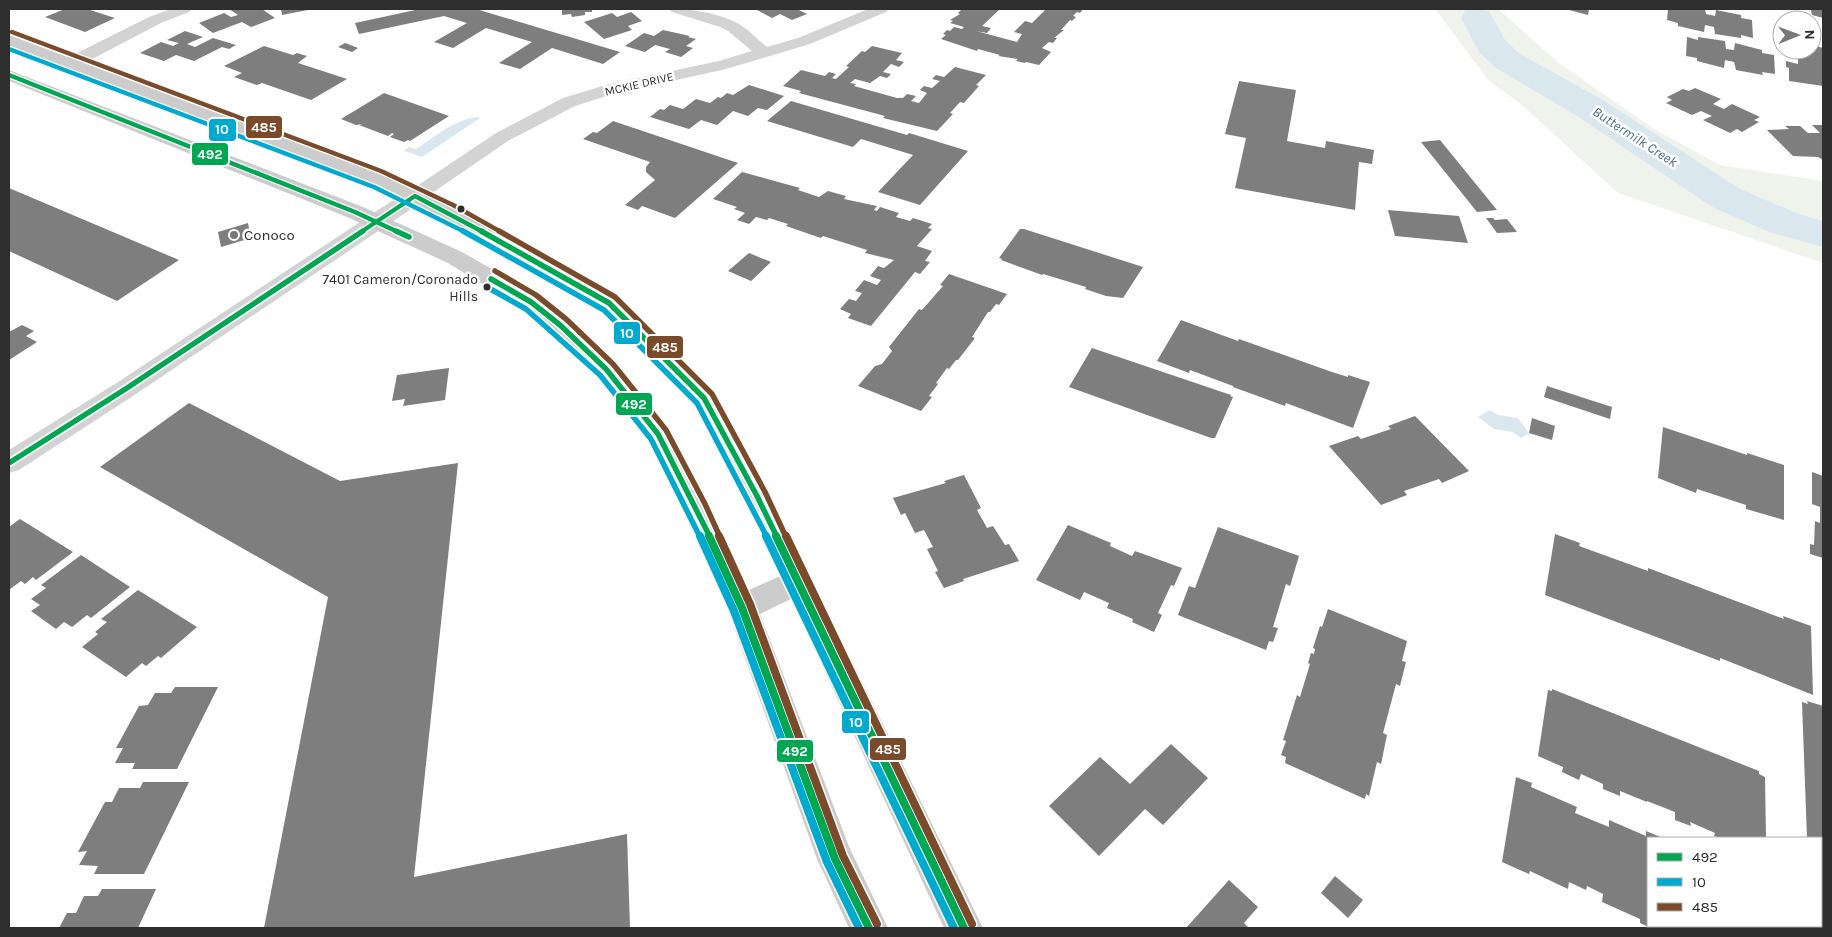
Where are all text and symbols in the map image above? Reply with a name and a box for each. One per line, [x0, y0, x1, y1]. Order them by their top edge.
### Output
north arrow [1772, 10, 1822, 60]
text: N [1801, 30, 1818, 40]
street label: MCKIE DRIVE [603, 69, 675, 99]
water label: Buttermilk Creek [1589, 103, 1681, 171]
line badge: 485 [245, 115, 283, 139]
line badge: 10 [208, 118, 237, 142]
text: 485 [251, 119, 277, 136]
text: 10 [215, 121, 229, 138]
line badge: 492 [191, 142, 229, 166]
text: 492 [197, 146, 223, 163]
unlabelled marker [456, 204, 466, 214]
place label: Conoco [244, 226, 295, 244]
marker: Conoco [228, 229, 240, 241]
place label: 7401 Cameron/Coronado Hills [323, 271, 478, 305]
marker: 7401 Cameron/Coronado Hills [482, 282, 492, 292]
line badge: 10 [613, 321, 641, 345]
text: 10 [620, 325, 634, 342]
line badge: 485 [646, 335, 684, 359]
text: 485 [652, 339, 678, 356]
line badge: 492 [615, 392, 653, 416]
text: 492 [621, 396, 647, 413]
line badge: 10 [841, 710, 870, 734]
text: 10 [849, 714, 863, 731]
line badge: 485 [869, 737, 907, 761]
line badge: 492 [776, 739, 814, 763]
text: 485 [875, 741, 901, 758]
text: 492 [782, 743, 808, 760]
legend [1647, 837, 1822, 927]
text: 492 [1692, 848, 1718, 866]
text: 10 [1692, 873, 1706, 891]
text: 485 [1692, 898, 1718, 916]

